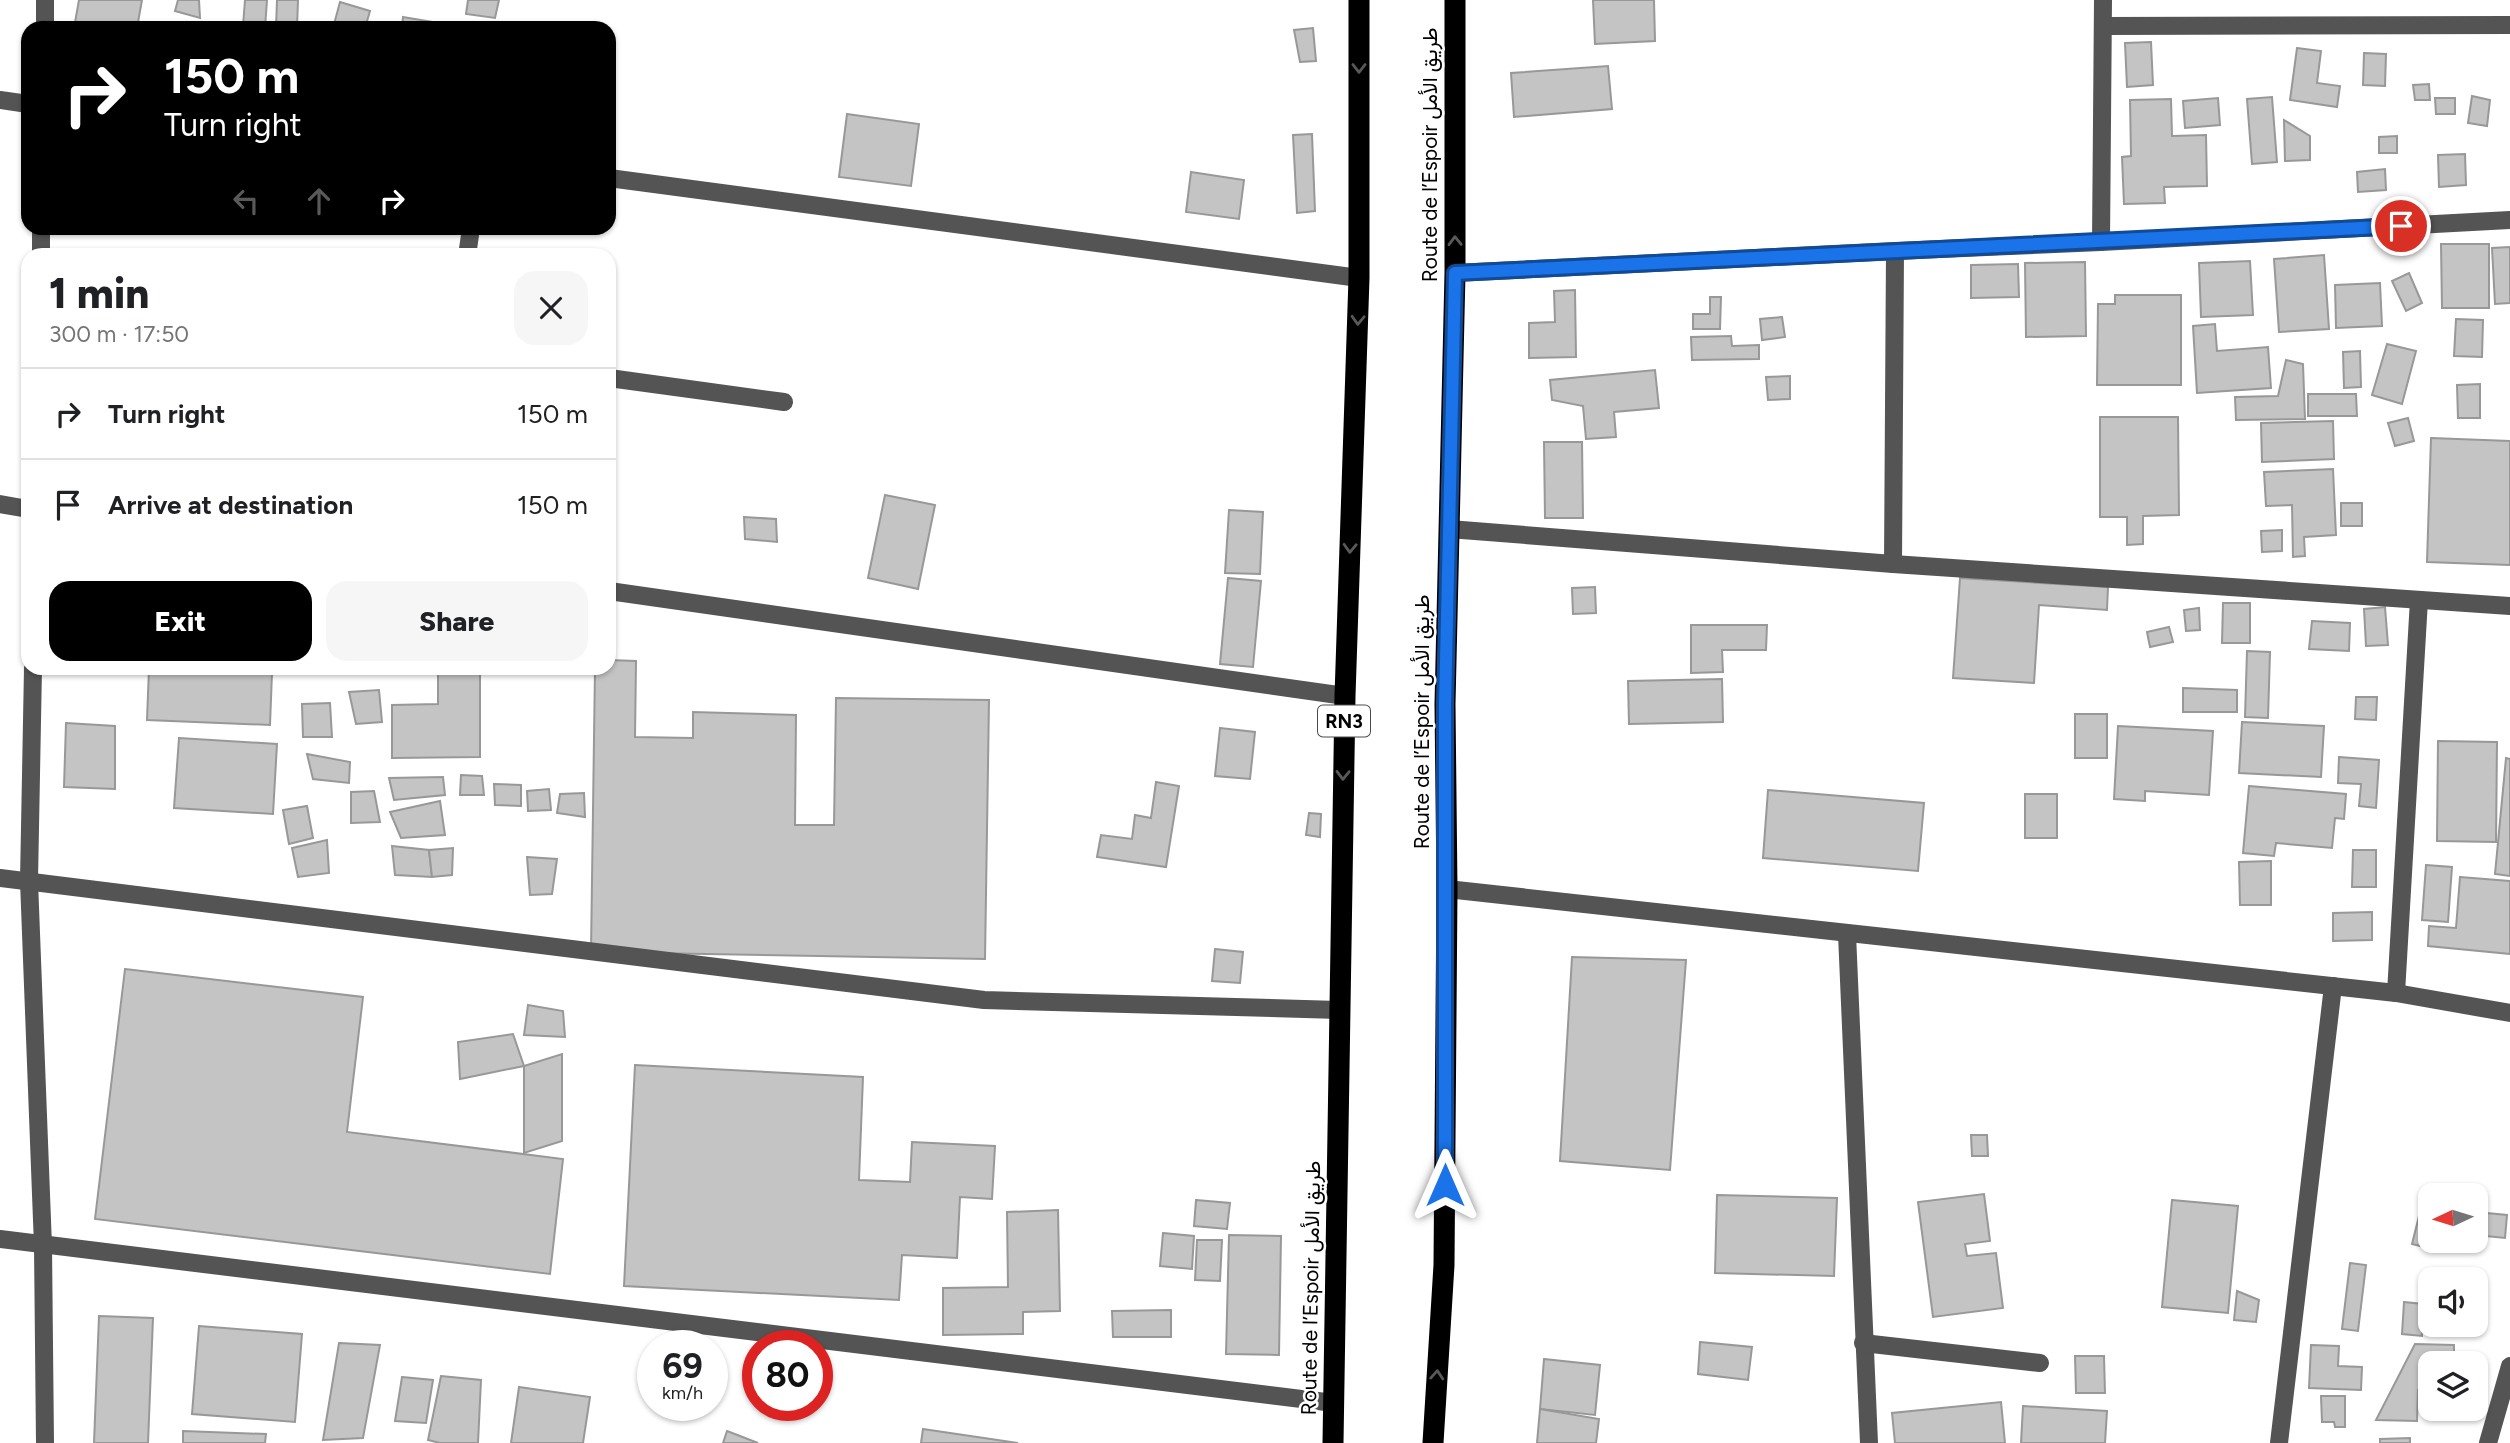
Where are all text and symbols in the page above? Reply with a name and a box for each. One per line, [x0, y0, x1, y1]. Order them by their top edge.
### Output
street label: Route de l’Espoir طريق الأمل [1417, 28, 1443, 282]
text: 150 m [164, 46, 299, 105]
icon: right [49, 49, 140, 140]
one-way arrow [1351, 63, 1367, 74]
text: Turn right [164, 106, 302, 144]
icon: left [227, 182, 265, 220]
icon: ahead [300, 182, 338, 220]
icon: right [373, 182, 411, 220]
pin [2371, 196, 2431, 256]
icon: arrive [2382, 207, 2420, 245]
one-way arrow [1447, 236, 1462, 247]
text: 1 min [49, 268, 149, 319]
button: close [514, 271, 588, 345]
one-way arrow [1350, 315, 1365, 326]
text: 300 m · 17:50 [49, 320, 189, 348]
icon: right [49, 395, 87, 433]
text: Turn right [108, 398, 225, 430]
text: 150 m [517, 398, 588, 430]
icon: arrive [49, 486, 87, 524]
text: Arrive at destination [108, 489, 353, 521]
text: 150 m [517, 489, 588, 521]
one-way arrow [1342, 542, 1357, 553]
button: Exit [49, 581, 312, 661]
button: Share [326, 581, 588, 661]
street label: Route de l’Espoir طريق الأمل [1409, 595, 1435, 849]
road number: RN3 [1318, 706, 1370, 736]
one-way arrow [1335, 770, 1351, 781]
position arrow [1408, 1148, 1482, 1222]
street label: Route de l’Espoir طريق الأمل [1296, 1160, 1326, 1416]
north arrow [2418, 1183, 2488, 1253]
map controls [2418, 1183, 2488, 1421]
button: sound [2418, 1267, 2488, 1337]
speed limit sign: 80 [742, 1330, 833, 1421]
text: 69 [662, 1345, 703, 1387]
button: layers [2418, 1351, 2488, 1421]
one-way arrow [1429, 1369, 1444, 1380]
text: km/h [662, 1382, 703, 1404]

